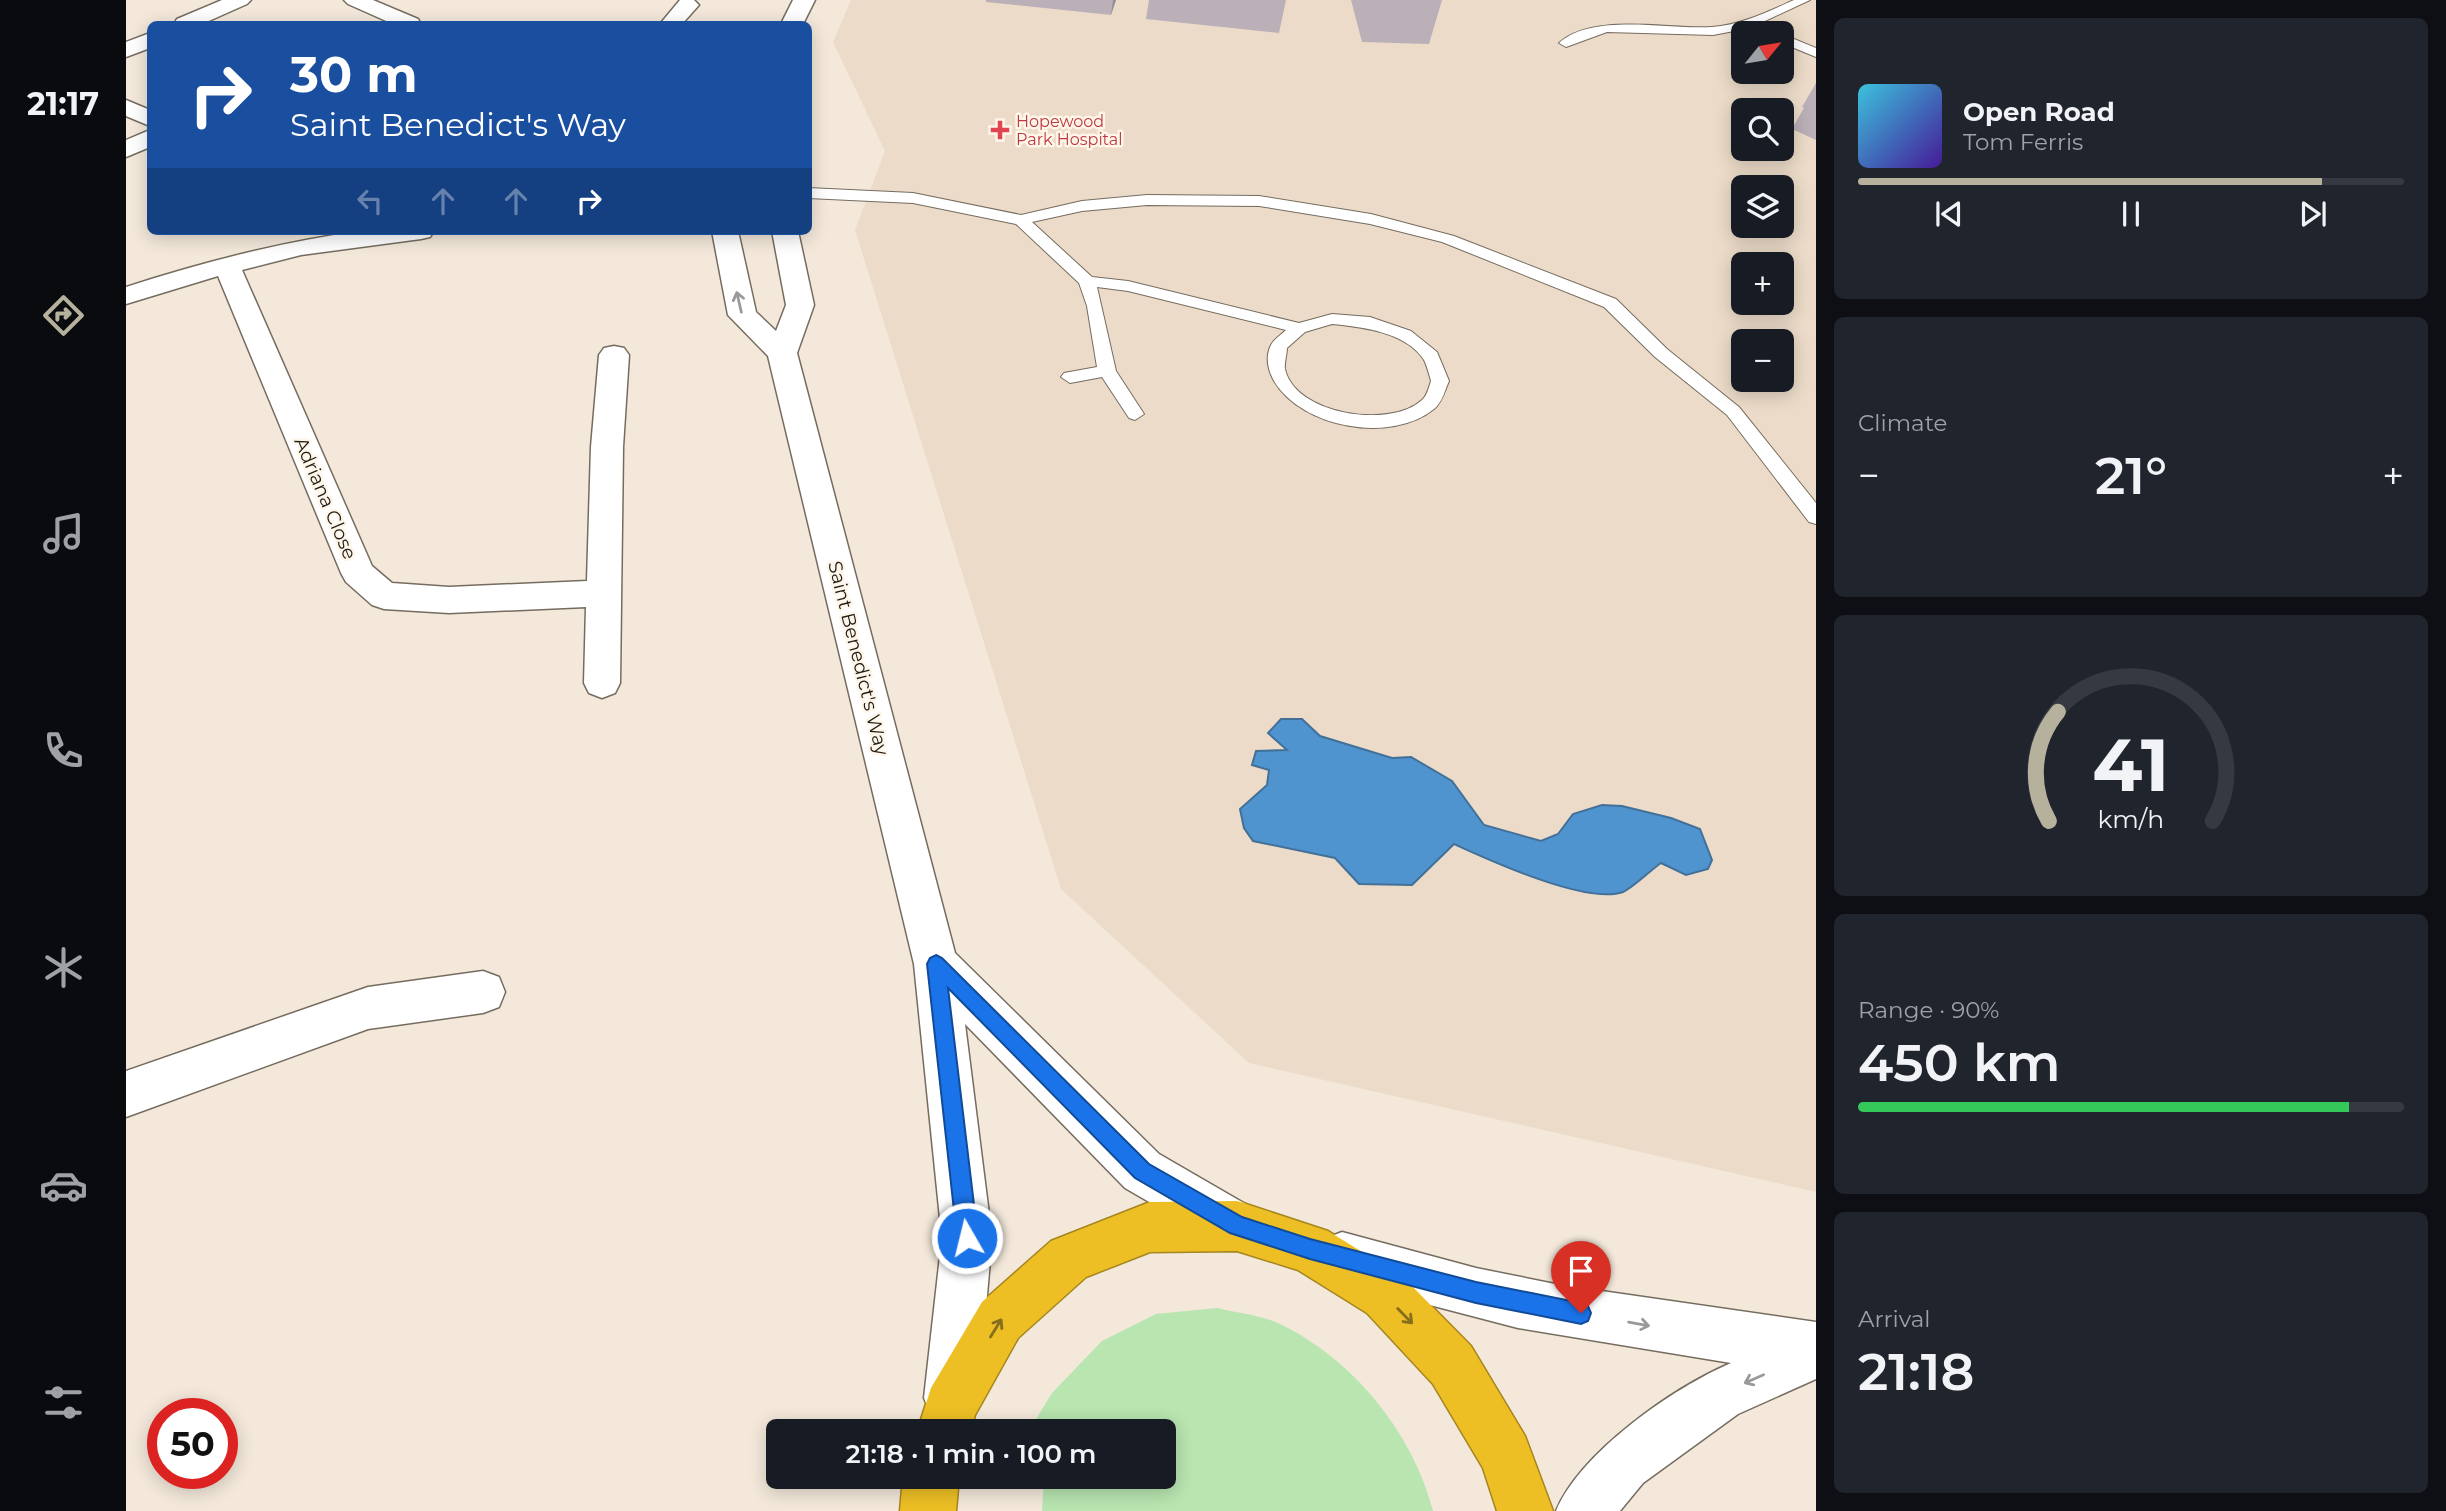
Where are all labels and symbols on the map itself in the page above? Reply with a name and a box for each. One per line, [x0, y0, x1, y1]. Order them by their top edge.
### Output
north arrow [1731, 21, 1794, 84]
place label: Hopewood Park Hospital [1016, 112, 1123, 149]
marker: Hopewood Park Hospital [990, 120, 1010, 140]
one-way arrow [732, 291, 745, 314]
street label: Adriana Close [289, 434, 362, 563]
street label: Saint Benedict's Way [823, 559, 894, 758]
position arrow [930, 1201, 1004, 1275]
pin [1551, 1241, 1611, 1313]
one-way arrow [1397, 1307, 1413, 1325]
one-way arrow [990, 1318, 1004, 1338]
one-way arrow [1627, 1318, 1650, 1331]
one-way arrow [1743, 1373, 1765, 1386]
speed limit sign: 50 [147, 1398, 238, 1489]

